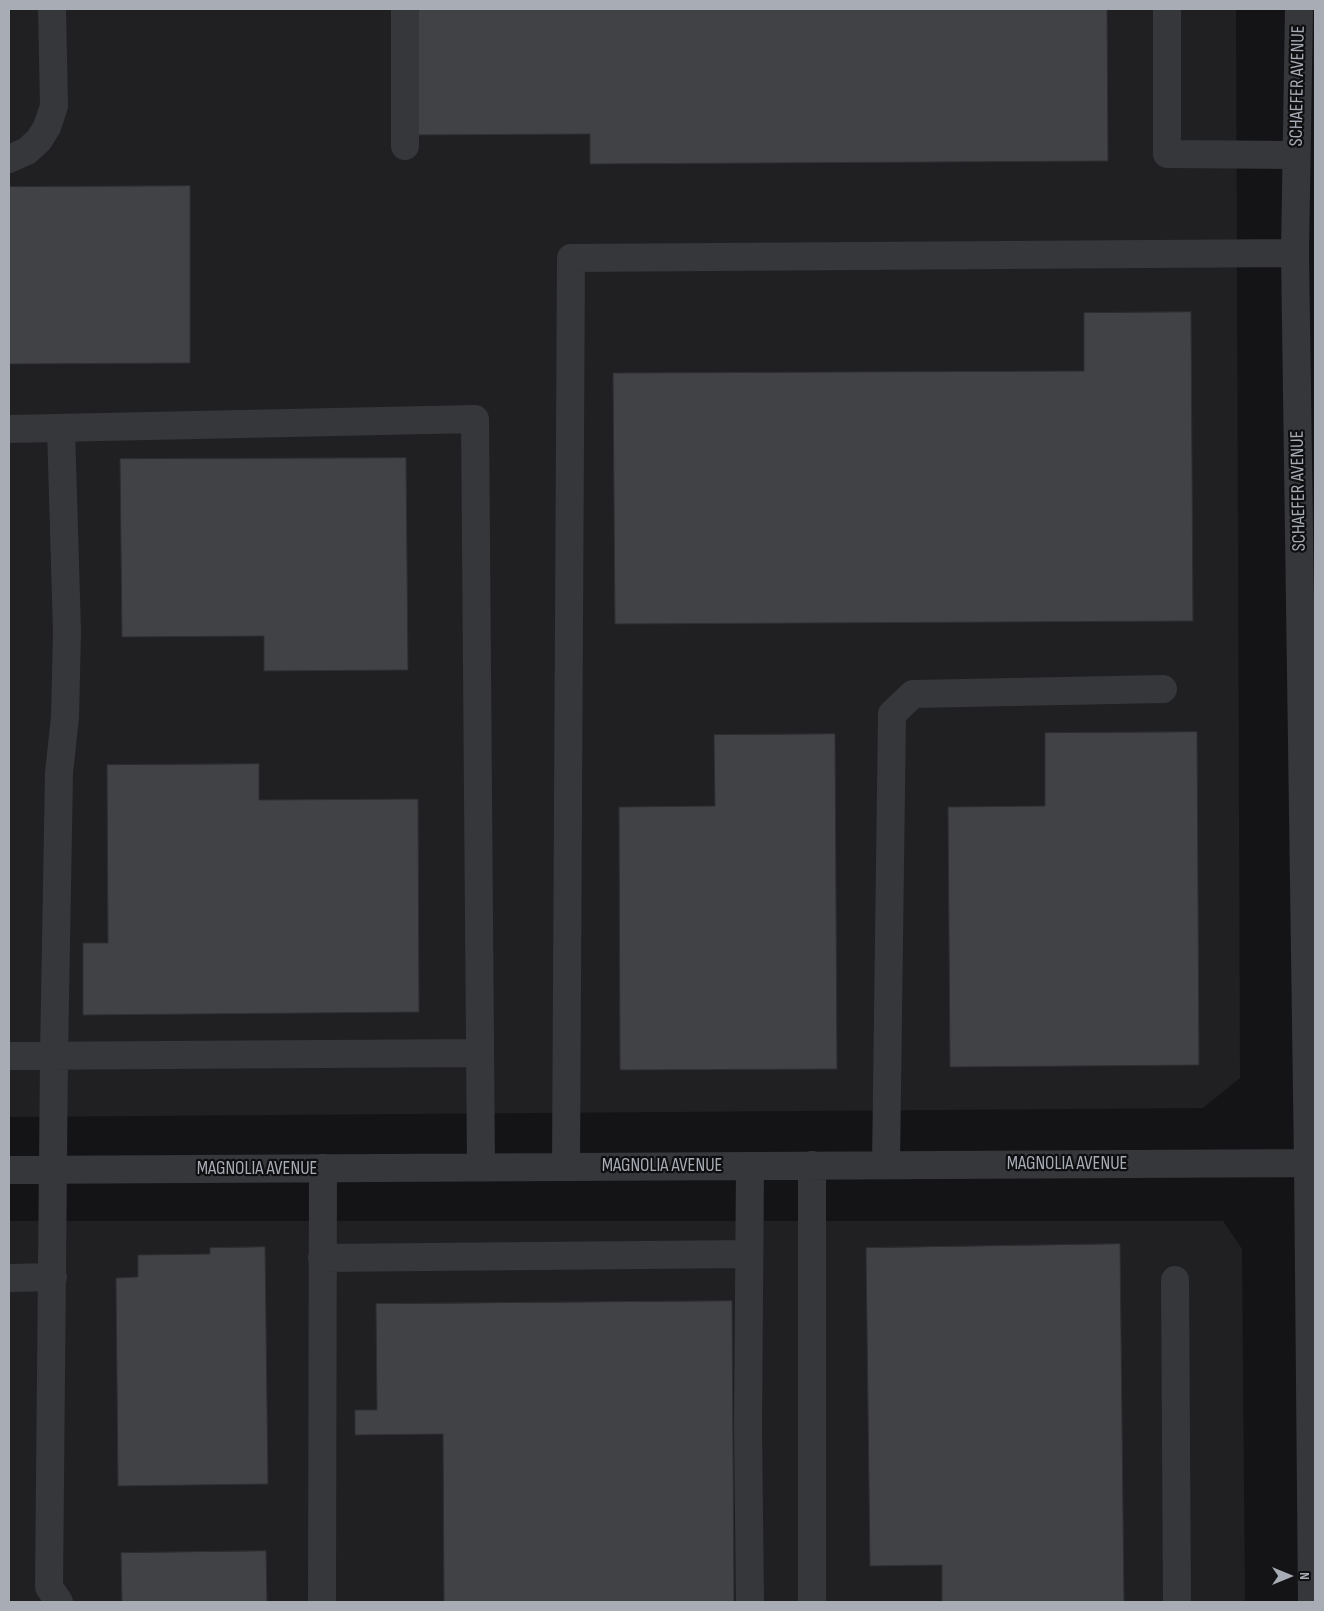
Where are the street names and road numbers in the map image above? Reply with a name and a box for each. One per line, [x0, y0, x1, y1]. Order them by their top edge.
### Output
street label: SCHAEFER AVENUE [1286, 25, 1310, 147]
street label: SCHAEFER AVENUE [1287, 430, 1311, 552]
street label: MAGNOLIA AVENUE [1007, 1153, 1127, 1175]
street label: MAGNOLIA AVENUE [602, 1155, 722, 1177]
street label: MAGNOLIA AVENUE [197, 1158, 317, 1180]

